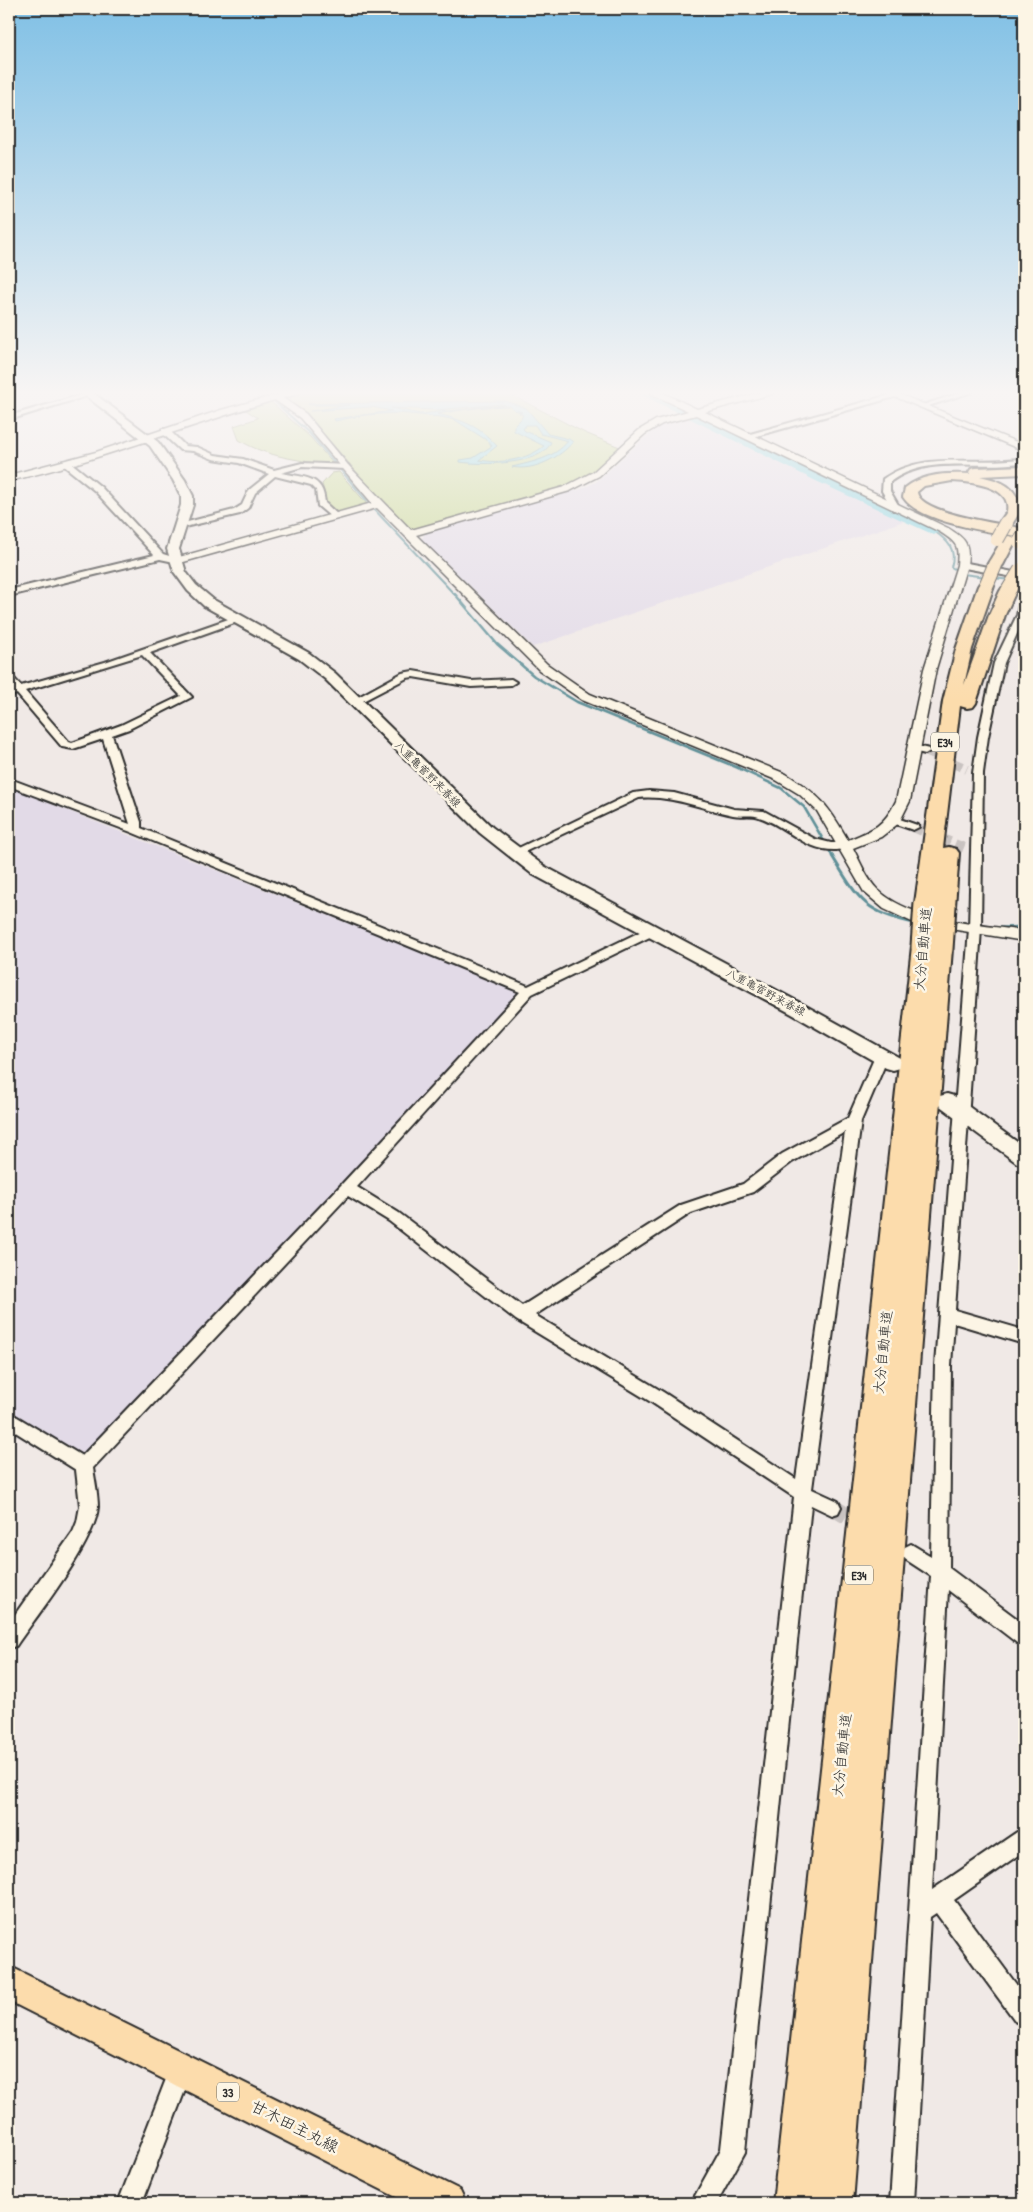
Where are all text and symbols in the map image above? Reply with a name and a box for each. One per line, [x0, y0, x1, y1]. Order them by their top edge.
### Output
road number: E34 [931, 732, 959, 752]
street label: 八重亀菅野来春線 [392, 738, 464, 810]
street label: 大分自動車道 [909, 906, 935, 992]
street label: 八重亀菅野来春線 [724, 965, 808, 1019]
street label: 大分自動車道 [868, 1309, 896, 1395]
road number: E34 [845, 1566, 873, 1584]
street label: 大分自動車道 [827, 1712, 855, 1798]
road number: 33 [217, 2082, 239, 2102]
street label: 甘木田主丸線 [247, 2094, 343, 2158]

